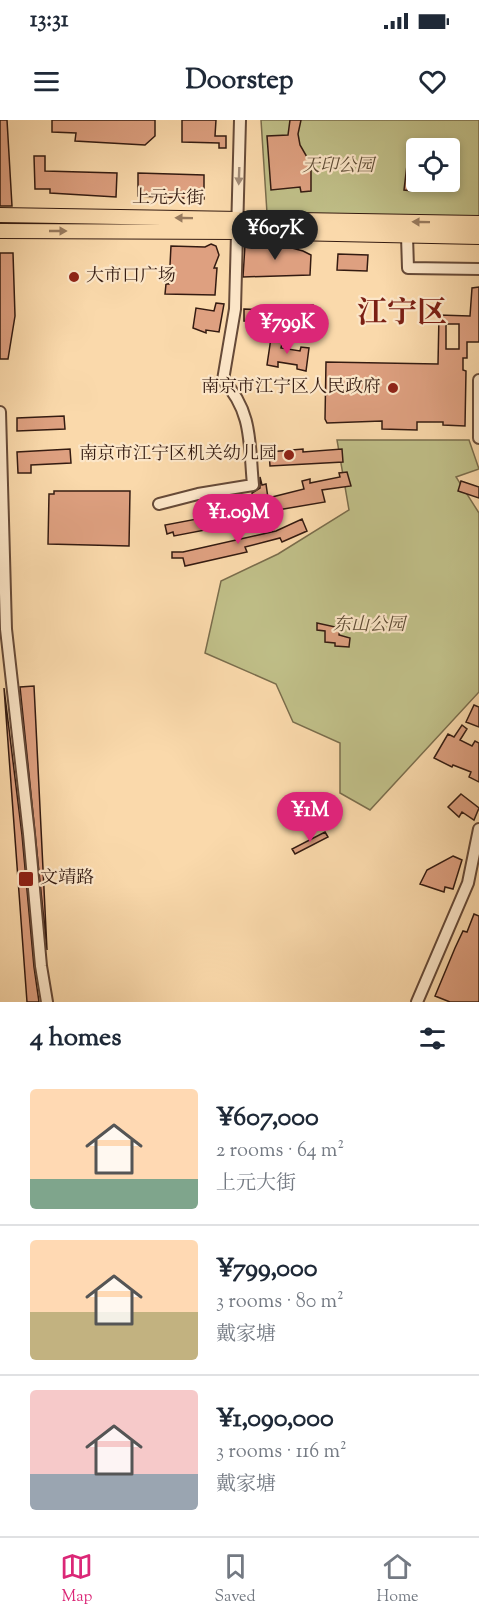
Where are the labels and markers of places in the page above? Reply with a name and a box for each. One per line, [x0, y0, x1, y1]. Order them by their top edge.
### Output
pin: ¥607K [233, 210, 317, 261]
place label: 大市口广场 [86, 264, 176, 290]
marker: 大市口广场 [67, 270, 81, 284]
pin: ¥799K [245, 304, 329, 355]
place label: 南京市江宁区人民政府 [201, 375, 381, 401]
marker: 南京市江宁区人民政府 [386, 381, 400, 395]
place label: 南京市江宁区机关幼儿园 [79, 442, 277, 468]
marker: 南京市江宁区机关幼儿园 [282, 448, 296, 462]
pin: ¥1.09M [189, 494, 287, 545]
pin: ¥1M [281, 792, 339, 843]
place label: 文靖路 [40, 866, 94, 892]
marker: 文靖路 [17, 870, 35, 888]

